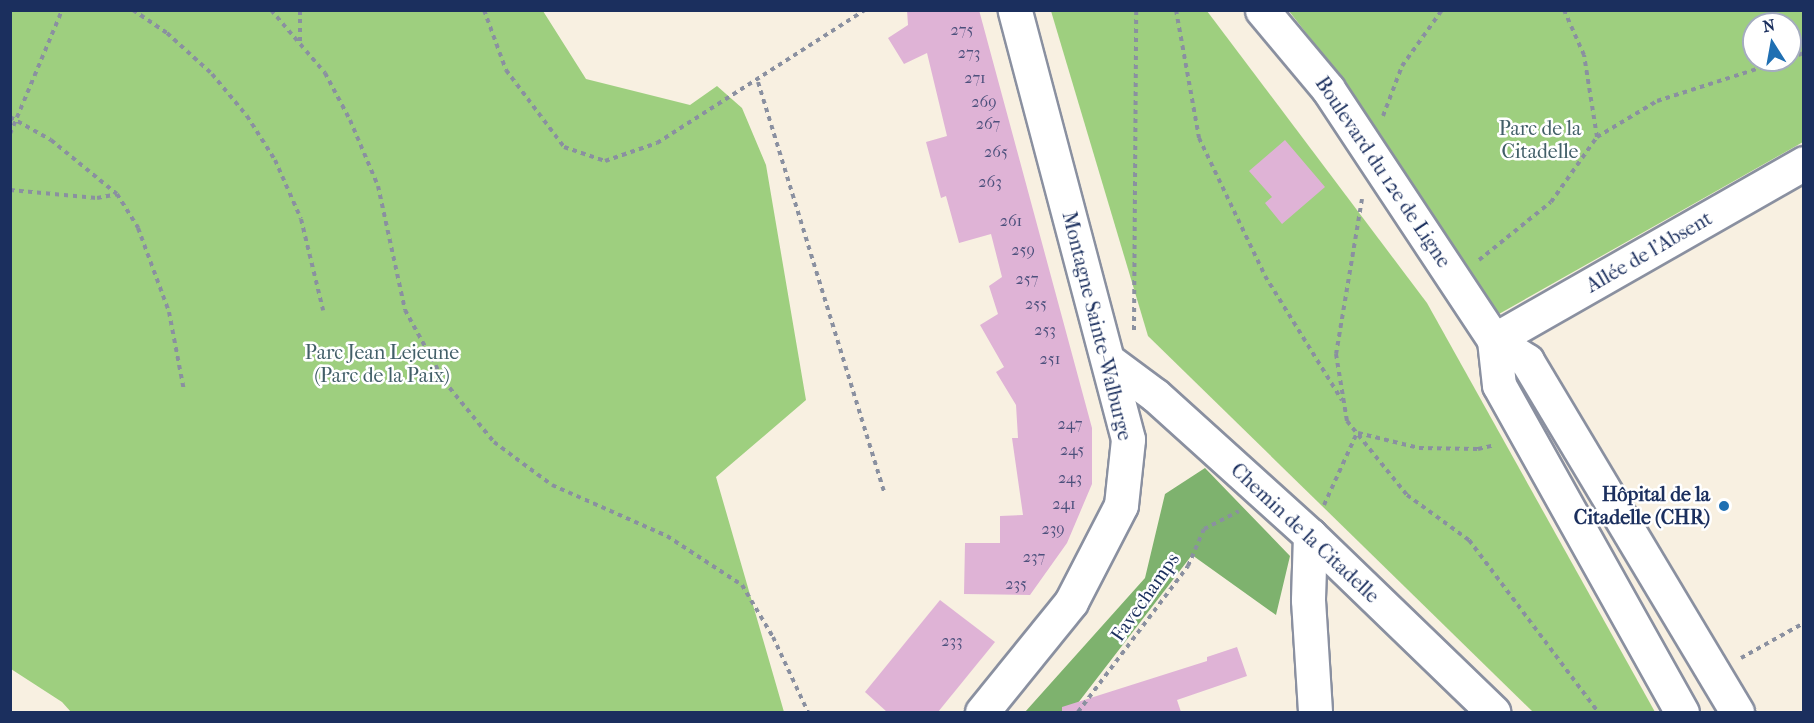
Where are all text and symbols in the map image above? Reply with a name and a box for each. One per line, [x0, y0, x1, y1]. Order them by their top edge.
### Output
north arrow [1742, 12, 1802, 72]
text: N [1761, 15, 1777, 36]
house number: 275 [951, 20, 973, 40]
house number: 273 [958, 43, 980, 63]
house number: 271 [964, 68, 986, 88]
street label: Boulevard du 12e de Ligne [1310, 72, 1456, 272]
house number: 269 [971, 92, 997, 112]
house number: 267 [976, 114, 1000, 134]
park label: Parc de la Citadelle [1499, 117, 1581, 164]
house number: 265 [984, 142, 1008, 162]
house number: 263 [978, 172, 1002, 192]
street label: Allée de l'Absent [1582, 206, 1716, 298]
street label: Montagne Sainte-Walburge [1057, 209, 1137, 443]
house number: 261 [1000, 211, 1022, 231]
house number: 259 [1011, 240, 1035, 260]
house number: 257 [1016, 269, 1038, 289]
house number: 255 [1025, 294, 1047, 314]
house number: 253 [1034, 320, 1056, 340]
park label: Parc Jean Lejeune (Parc de la Paix) [305, 340, 459, 387]
house number: 251 [1040, 349, 1060, 369]
house number: 247 [1058, 414, 1082, 434]
house number: 245 [1060, 440, 1084, 460]
street label: Chemin de la Citadelle [1226, 458, 1384, 608]
house number: 243 [1058, 468, 1082, 488]
place label: Hôpital de la Citadelle (CHR) [1574, 482, 1710, 529]
house number: 241 [1052, 494, 1076, 514]
marker: Hôpital de la Citadelle (CHR) [1715, 497, 1733, 515]
house number: 239 [1041, 519, 1065, 539]
house number: 237 [1023, 547, 1045, 567]
street label: Favechamps [1106, 548, 1184, 646]
house number: 235 [1005, 574, 1027, 594]
house number: 233 [941, 631, 963, 651]

